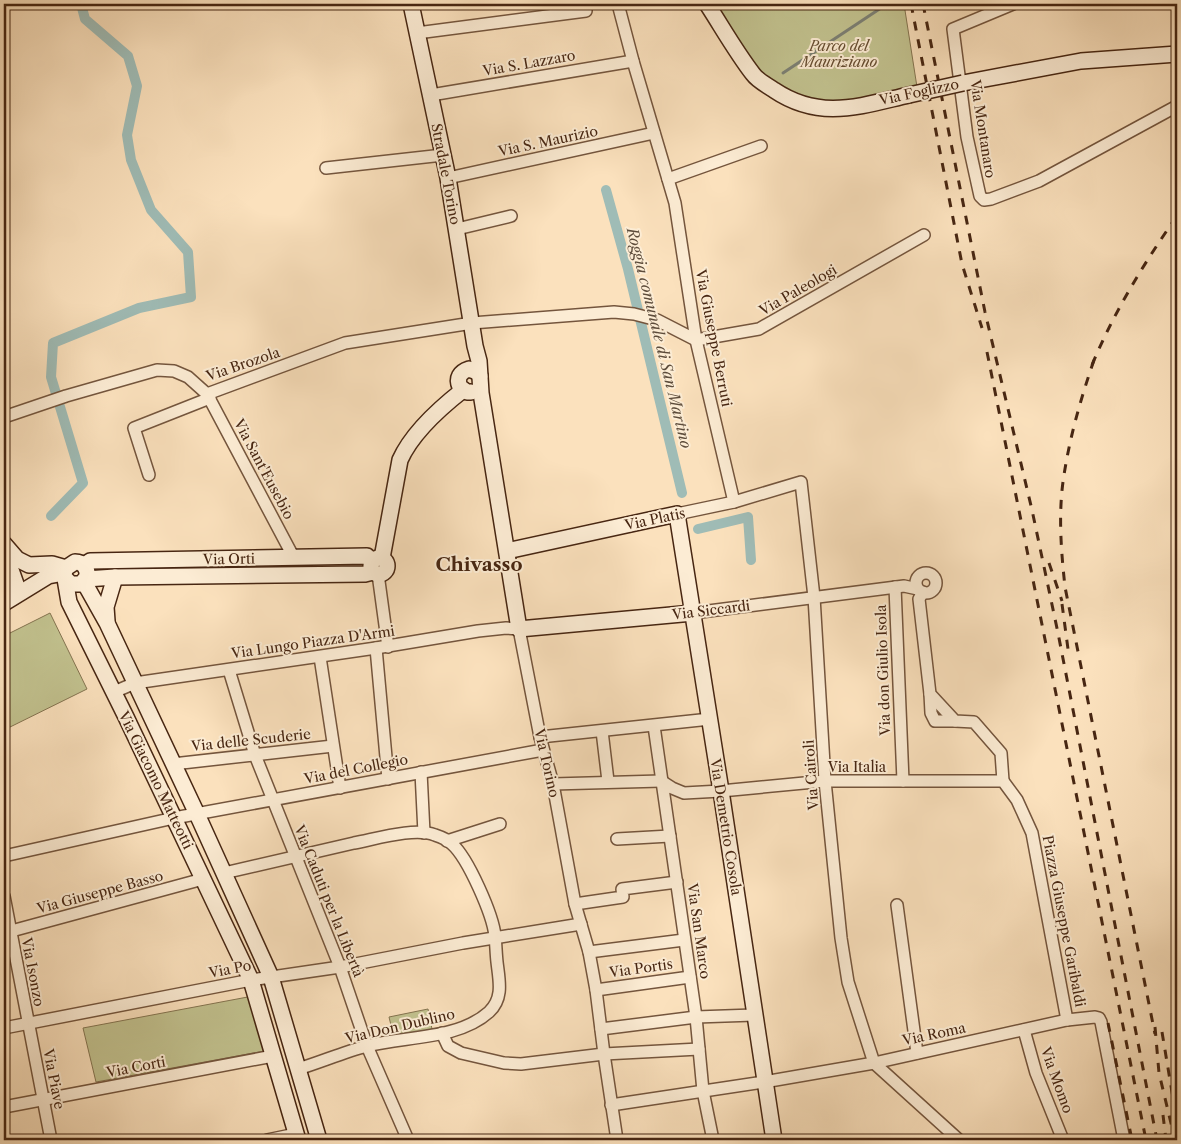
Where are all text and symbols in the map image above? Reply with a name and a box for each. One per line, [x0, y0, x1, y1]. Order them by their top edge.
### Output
park label: Parco del Mauriziano [799, 37, 878, 71]
street label: Via S. Lazzaro [480, 46, 577, 80]
street label: Via Foglizzo [876, 75, 961, 109]
street label: Via Montanaro [966, 78, 1000, 179]
street label: Stradale Torino [427, 122, 465, 226]
street label: Via S. Maurizio [496, 122, 599, 161]
water label: Roggia comunale di San Martino [623, 225, 696, 450]
street label: Via Paleologi [755, 261, 840, 320]
street label: Via Giuseppe Berruti [692, 267, 736, 408]
street label: Via Brozola [203, 343, 283, 385]
street label: Via Sant'Eusebio [229, 415, 298, 522]
street label: Via Platis [622, 504, 687, 534]
street label: Via Orti [202, 550, 255, 568]
district label: Chivasso [436, 553, 522, 576]
street label: Via Siccardi [670, 596, 751, 624]
street label: Via don Giulio Isola [872, 604, 894, 737]
street label: Via Lungo Piazza D'Armi [229, 622, 396, 663]
street label: Via Giacomo Matteotti [114, 707, 197, 852]
street label: Via delle Scuderie [189, 725, 312, 755]
street label: Via Torino [530, 726, 564, 799]
street label: Via Cairoli [800, 739, 823, 812]
street label: Via del Collegio [302, 750, 409, 788]
street label: Via Demetrio Cosola [706, 756, 746, 897]
street label: Via Italia [827, 758, 887, 776]
street label: Via Caduti per la Libertà [290, 821, 368, 980]
street label: Piazza Giuseppe Garibaldi [1038, 833, 1090, 1009]
street label: Via Giuseppe Basso [34, 866, 165, 918]
street label: Via San Marco [683, 881, 715, 980]
street label: Via Isonzo [17, 935, 48, 1008]
street label: Via Portis [607, 955, 674, 982]
street label: Via Po [206, 956, 253, 982]
street label: Via Don Dublino [342, 1005, 457, 1048]
street label: Via Roma [900, 1018, 968, 1050]
street label: Via Momo [1036, 1043, 1077, 1116]
street label: Via Piave [39, 1046, 69, 1111]
street label: Via Corti [104, 1052, 167, 1082]

